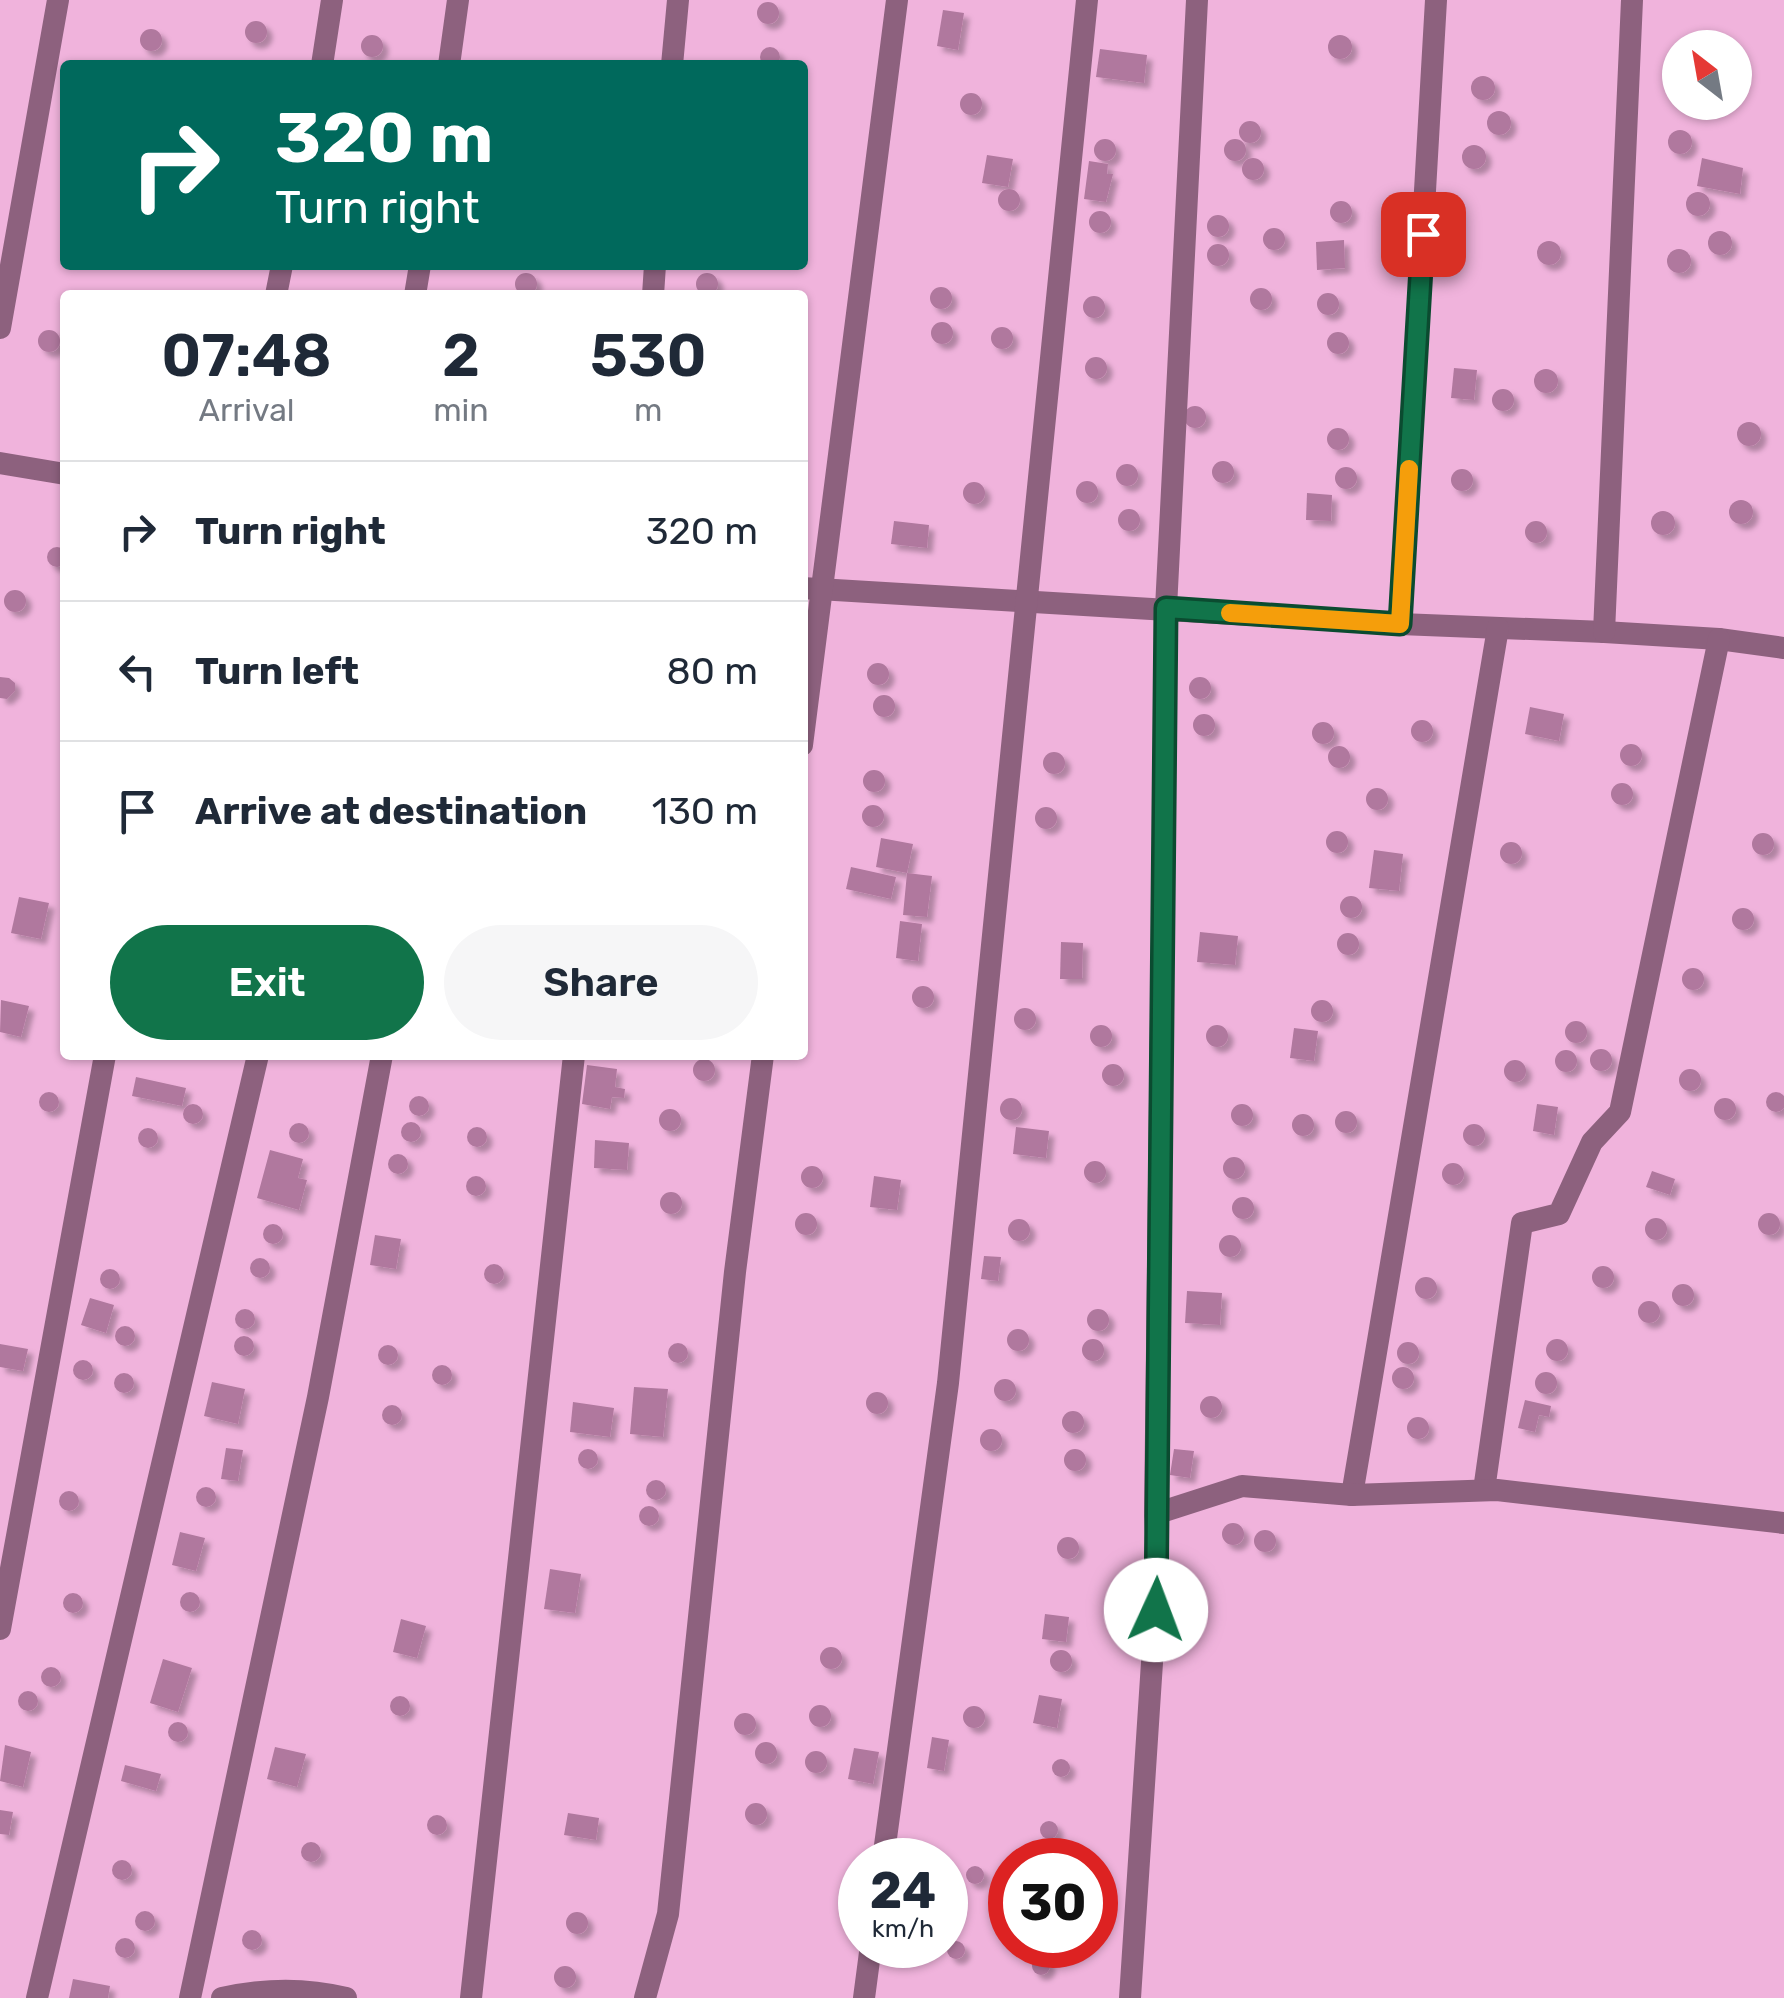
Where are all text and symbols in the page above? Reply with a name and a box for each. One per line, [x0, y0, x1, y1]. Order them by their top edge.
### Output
north arrow [1662, 30, 1752, 120]
map controls [1662, 30, 1752, 120]
text: 320 m [275, 97, 493, 180]
icon: right [110, 100, 240, 230]
text: Turn right [275, 181, 479, 234]
pin [1381, 192, 1466, 277]
icon: arrive [1396, 207, 1451, 262]
text: 07:48 [161, 320, 332, 391]
text: 2 [442, 320, 480, 391]
text: 530 [590, 320, 707, 391]
text: Arrival [199, 391, 295, 429]
text: min [433, 391, 489, 429]
text: m [634, 391, 663, 429]
icon: right [110, 504, 165, 559]
text: Turn right [195, 508, 386, 554]
text: 320 m [646, 508, 758, 554]
icon: left [110, 644, 165, 699]
text: Turn left [195, 648, 359, 694]
text: 80 m [667, 648, 758, 694]
icon: arrive [110, 784, 165, 839]
text: Arrive at destination [195, 788, 587, 834]
text: 130 m [652, 788, 758, 834]
button: Exit [110, 925, 424, 1040]
button: Share [444, 925, 758, 1040]
position arrow [1104, 1558, 1208, 1662]
speed limit sign: 30 [988, 1838, 1118, 1968]
text: 24 [870, 1861, 936, 1921]
text: km/h [872, 1914, 934, 1943]

